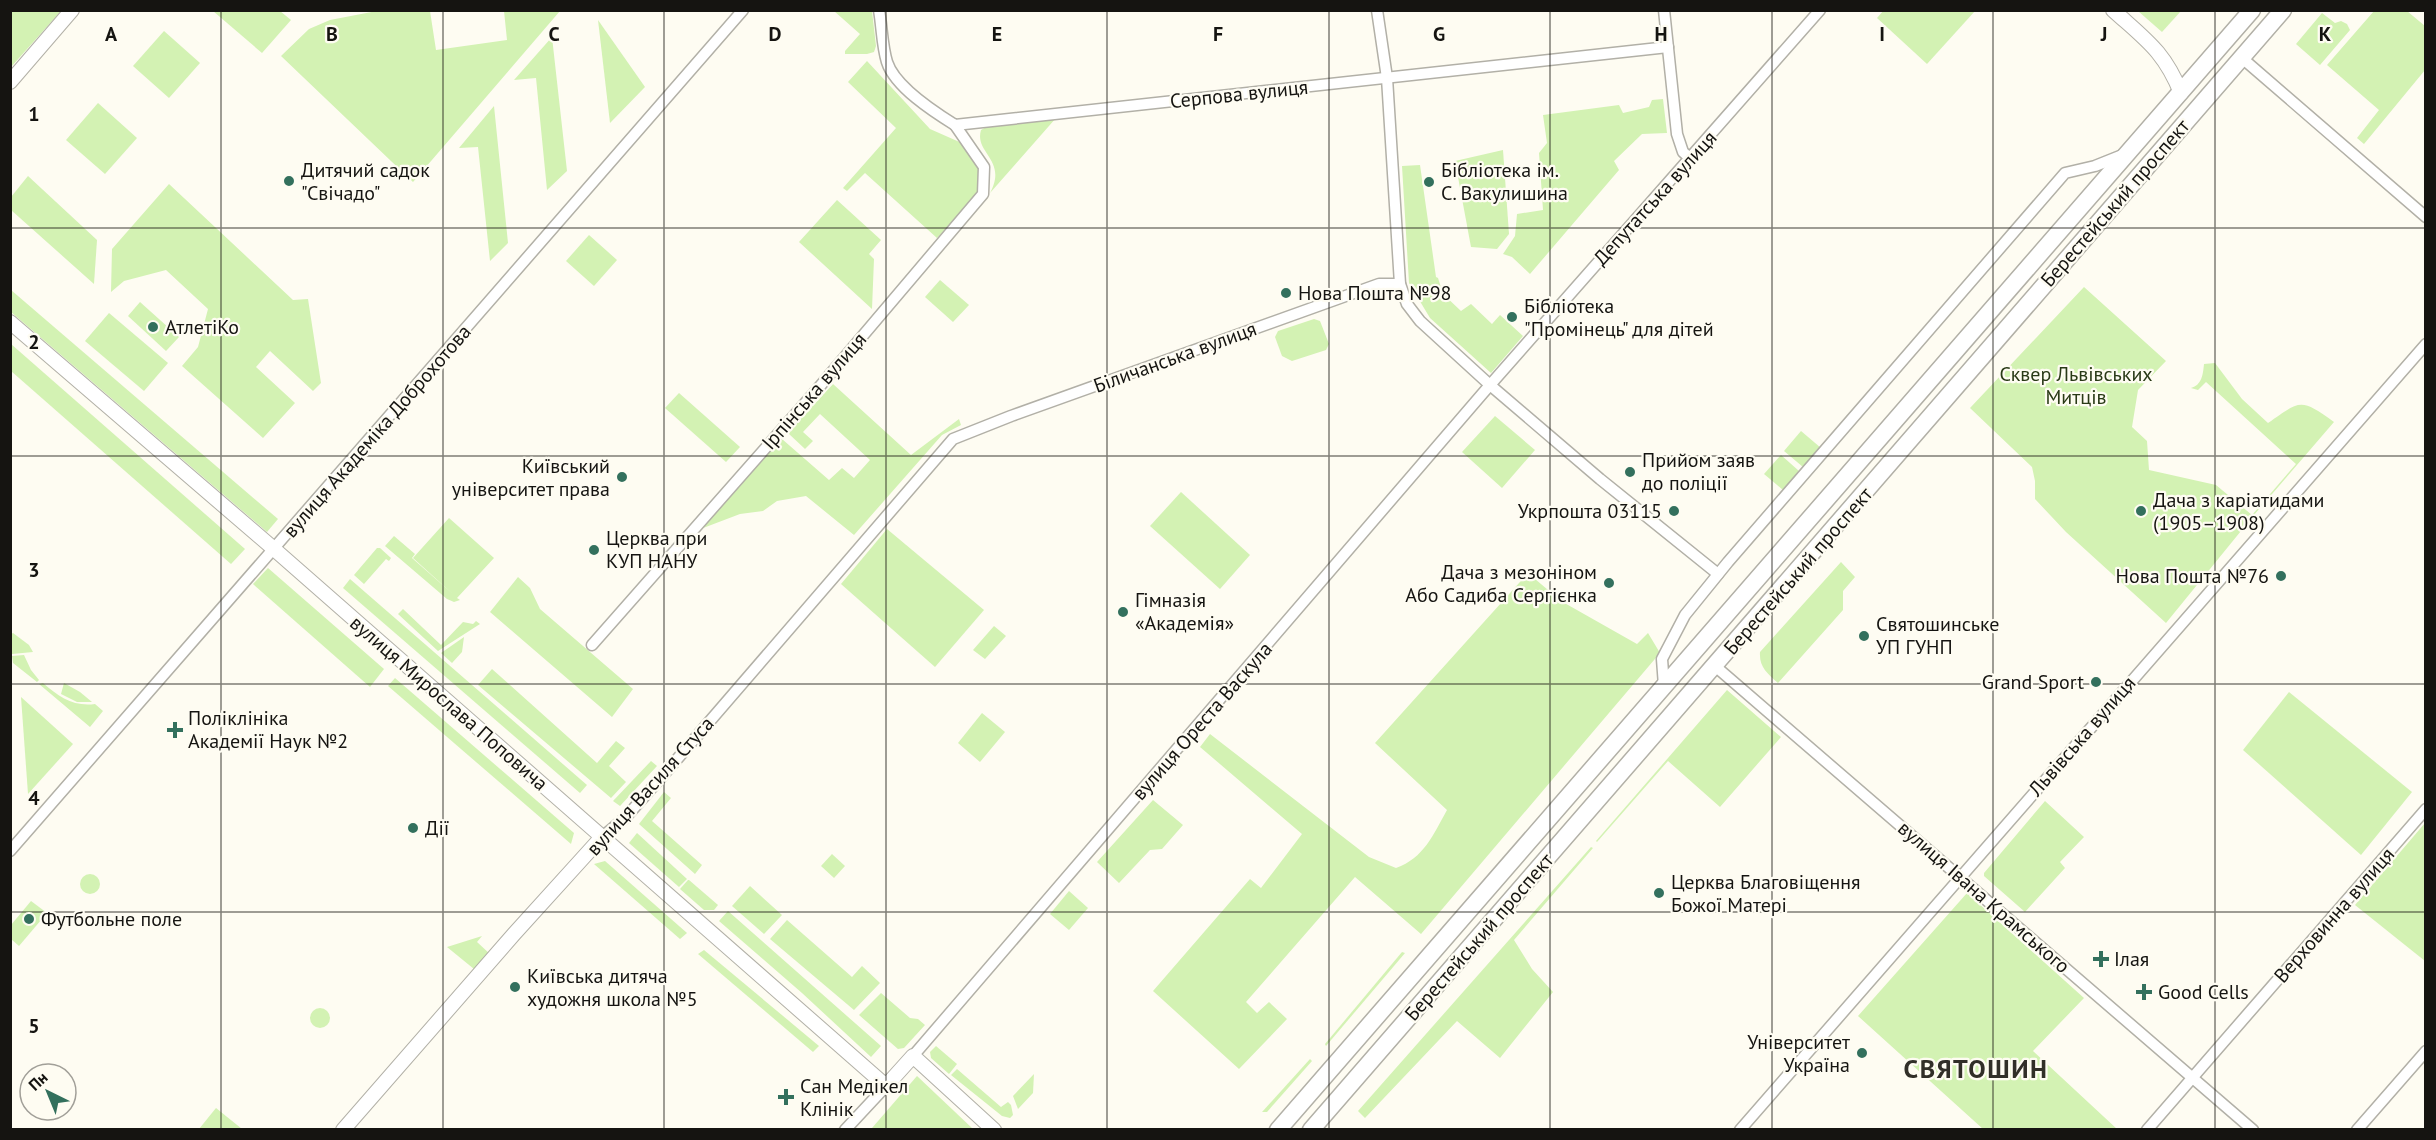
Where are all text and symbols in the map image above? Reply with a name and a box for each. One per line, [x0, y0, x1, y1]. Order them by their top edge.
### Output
text: A [105, 21, 118, 47]
text: B [326, 21, 338, 47]
text: C [548, 21, 560, 47]
text: D [769, 21, 782, 47]
text: E [992, 21, 1002, 47]
text: F [1213, 21, 1223, 47]
text: G [1433, 21, 1445, 47]
text: H [1654, 21, 1668, 47]
text: I [1879, 21, 1885, 47]
text: J [2100, 21, 2107, 47]
text: K [2319, 21, 2332, 47]
street label: Серпова вулиця [1169, 74, 1309, 114]
text: 1 [28, 101, 40, 127]
street label: Берестейський проспект [2035, 114, 2195, 292]
street label: Депутатська вулиця [1588, 125, 1722, 271]
place label: Дитячий садок "Свічадо" [301, 157, 430, 206]
place label: Бібліотека ім. С. Вакулишина [1441, 157, 1568, 206]
marker: Дитячий садок "Свічадо" [282, 174, 296, 188]
marker: Бібліотека ім. С. Вакулишина [1422, 175, 1436, 189]
place label: Нова Пошта №98 [1298, 280, 1452, 306]
marker: Нова Пошта №98 [1279, 286, 1293, 300]
place label: Бібліотека "Промінець" для дітей [1524, 293, 1714, 342]
marker: Бібліотека "Промінець" для дітей [1505, 310, 1519, 324]
place label: АтлетіКо [165, 314, 239, 340]
street label: Біличанська вулиця [1090, 315, 1260, 399]
street label: вулиця Академіка Доброхотова [277, 319, 477, 543]
marker: АтлетіКо [146, 320, 160, 334]
street label: Ірпінська вулиця [756, 327, 872, 455]
text: 2 [28, 329, 40, 355]
park label: Сквер Львівських Митців [1999, 361, 2153, 410]
place label: Прийом заяв до поліції [1642, 447, 1755, 496]
place label: Київський університет права [452, 453, 610, 502]
marker: Прийом заяв до поліції [1623, 465, 1637, 479]
marker: Київський університет права [615, 470, 629, 484]
street label: Берестейський проспект [1718, 482, 1878, 660]
place label: Дача з каріатидами (1905–1908) [2153, 487, 2325, 536]
place label: Укрпошта 03115 [1518, 498, 1662, 524]
marker: Укрпошта 03115 [1667, 504, 1681, 518]
marker: Дача з каріатидами (1905–1908) [2134, 504, 2148, 518]
place label: Церква при КУП НАНУ [606, 525, 708, 574]
marker: Церква при КУП НАНУ [587, 543, 601, 557]
text: 3 [28, 557, 40, 583]
place label: Дача з мезоніном Або Садиба Сергієнка [1405, 559, 1597, 608]
place label: Нова Пошта №76 [2116, 563, 2269, 589]
marker: Нова Пошта №76 [2274, 569, 2288, 583]
marker: Дача з мезоніном Або Садиба Сергієнка [1602, 576, 1616, 590]
place label: Гімназія «Академія» [1135, 587, 1234, 636]
marker: Гімназія «Академія» [1116, 605, 1130, 619]
street label: вулиця Мирослава Поповича [345, 610, 553, 796]
place label: Святошинське УП ГУНП [1876, 611, 2000, 660]
marker: Святошинське УП ГУНП [1857, 629, 1871, 643]
street label: вулиця Ореста Васкула [1126, 636, 1278, 806]
place label: Grand Sport [1982, 669, 2084, 695]
street label: Львівська вулиця [2022, 671, 2141, 802]
marker: Grand Sport [2089, 675, 2103, 689]
place label: Поліклініка Академії Наук №2 [188, 705, 348, 754]
street label: вулиця Василя Стуса [581, 711, 719, 861]
marker: Поліклініка Академії Наук №2 [166, 721, 184, 739]
text: 4 [28, 785, 40, 811]
place label: Дії [425, 815, 449, 841]
street label: вулиця Івана Крамського [1893, 815, 2075, 979]
marker: Дії [406, 821, 420, 835]
street label: Верховинна вулиця [2268, 842, 2400, 988]
street label: Берестейський проспект [1399, 848, 1559, 1026]
place label: Церква Благовіщення Божої Матері [1671, 869, 1860, 918]
marker: Церква Благовіщення Божої Матері [1652, 886, 1666, 900]
place label: Футбольне поле [41, 906, 182, 932]
marker: Футбольне поле [22, 912, 36, 926]
place label: Ілая [2114, 946, 2149, 972]
marker: Ілая [2092, 950, 2110, 968]
place label: Київська дитяча художня школа №5 [527, 963, 698, 1012]
place label: Good Cells [2158, 979, 2249, 1005]
marker: Київська дитяча художня школа №5 [508, 980, 522, 994]
marker: Good Cells [2135, 983, 2153, 1001]
text: 5 [28, 1013, 40, 1039]
place label: Університет Україна [1747, 1029, 1850, 1078]
marker: Університет Україна [1855, 1046, 1869, 1060]
district label: СВЯТОШИН [1904, 1052, 2048, 1085]
north arrow [18, 1062, 78, 1122]
text: Пн [24, 1067, 51, 1095]
place label: Сан Медікел Клінік [800, 1073, 908, 1122]
marker: Сан Медікел Клінік [777, 1088, 795, 1106]

